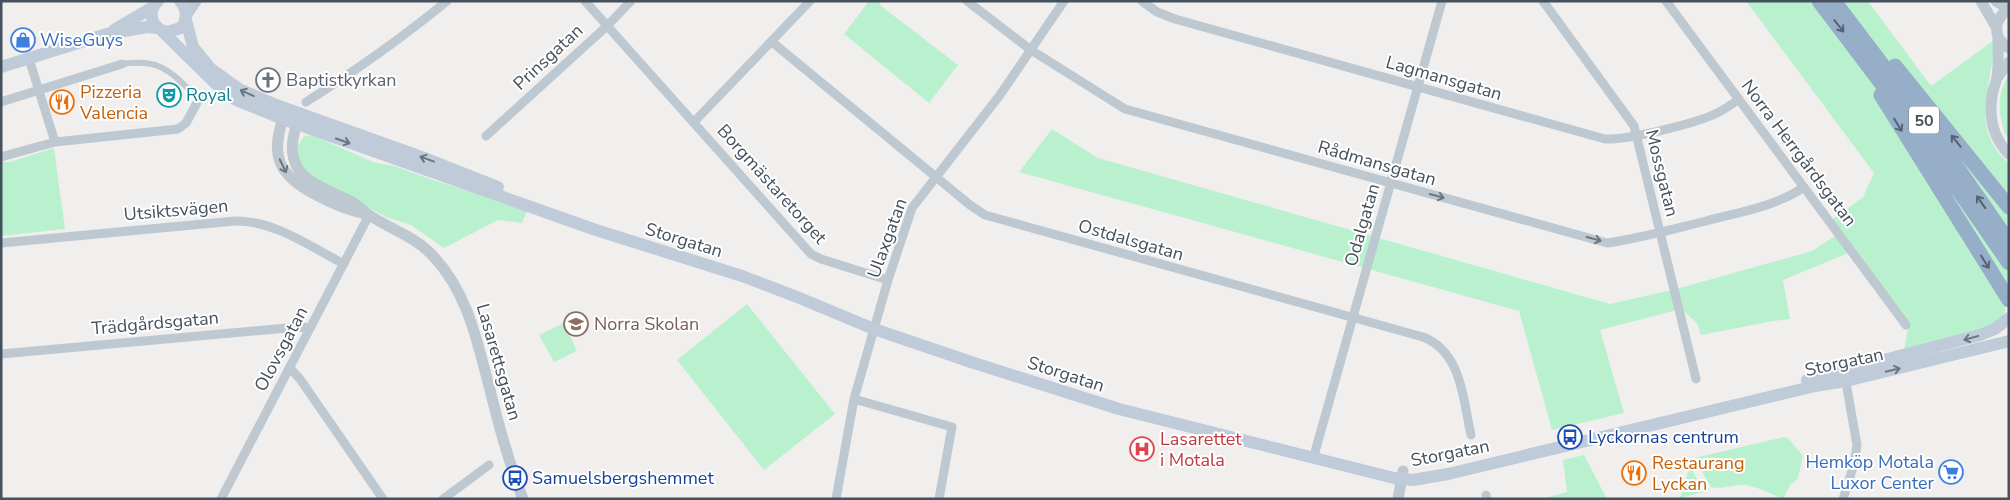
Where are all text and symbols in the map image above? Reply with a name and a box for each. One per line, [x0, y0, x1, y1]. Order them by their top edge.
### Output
street label: Prinsgatan [508, 19, 588, 95]
one-way arrow [1833, 20, 1844, 33]
shop icon: WiseGuys [10, 27, 36, 53]
place label: WiseGuys [40, 28, 123, 52]
street label: Lagmansgatan [1383, 50, 1505, 106]
church icon: Baptistkyrkan [255, 67, 281, 93]
place label: Baptistkyrkan [286, 68, 397, 92]
street label: Norra Herrgårdsgatan [1736, 75, 1862, 231]
place label: Pizzeria Valencia [79, 80, 148, 125]
theatre icon: Royal [156, 82, 182, 108]
place label: Royal [186, 83, 232, 107]
one-way arrow [240, 88, 255, 97]
restaurant icon: Pizzeria Valencia [49, 89, 75, 115]
road number: 50 [1909, 106, 1939, 134]
one-way arrow [1893, 118, 1903, 132]
street label: Borgmästaretorget [712, 119, 833, 249]
street label: Mossgatan [1640, 127, 1684, 219]
street label: Rådmansgatan [1315, 135, 1439, 191]
one-way arrow [1951, 135, 1962, 148]
one-way arrow [334, 136, 350, 146]
one-way arrow [420, 154, 435, 163]
one-way arrow [279, 158, 288, 173]
street label: Odalgatan [1339, 181, 1385, 269]
one-way arrow [1429, 192, 1445, 202]
street label: Utsiktsvägen [123, 193, 229, 227]
street label: Ulaxgatan [861, 195, 913, 281]
one-way arrow [1976, 196, 1986, 210]
street label: Ostdalsgatan [1075, 213, 1187, 267]
street label: Storgatan [642, 217, 726, 263]
one-way arrow [1586, 235, 1602, 245]
one-way arrow [1980, 255, 1990, 269]
street label: Lasarettsgatan [471, 301, 527, 423]
street label: Olovsgatan [249, 302, 313, 396]
street label: Trädgårdsgatan [90, 305, 220, 341]
school or university icon: Norra Skolan [563, 311, 589, 337]
place label: Norra Skolan [594, 312, 699, 336]
one-way arrow [1963, 333, 1979, 343]
street label: Storgatan [1803, 342, 1885, 382]
street label: Storgatan [1024, 350, 1108, 398]
one-way arrow [1885, 364, 1901, 374]
bus stop icon: Lyckornas centrum [1557, 424, 1583, 450]
place label: Lyckornas centrum [1588, 425, 1739, 449]
place label: Lasarettet i Motala [1160, 427, 1242, 472]
street label: Storgatan [1409, 434, 1491, 472]
hospital icon: Lasarettet i Motala [1129, 436, 1155, 462]
place label: Hemköp Motala Luxor Center [1805, 450, 1935, 495]
place label: Restaurang Lyckan [1652, 451, 1745, 496]
supermarket icon: Hemköp Motala Luxor Center [1938, 459, 1964, 485]
restaurant icon: Restaurang Lyckan [1621, 460, 1647, 486]
bus stop icon: Samuelsbergshemmet [502, 465, 528, 491]
place label: Samuelsbergshemmet [532, 466, 714, 490]

